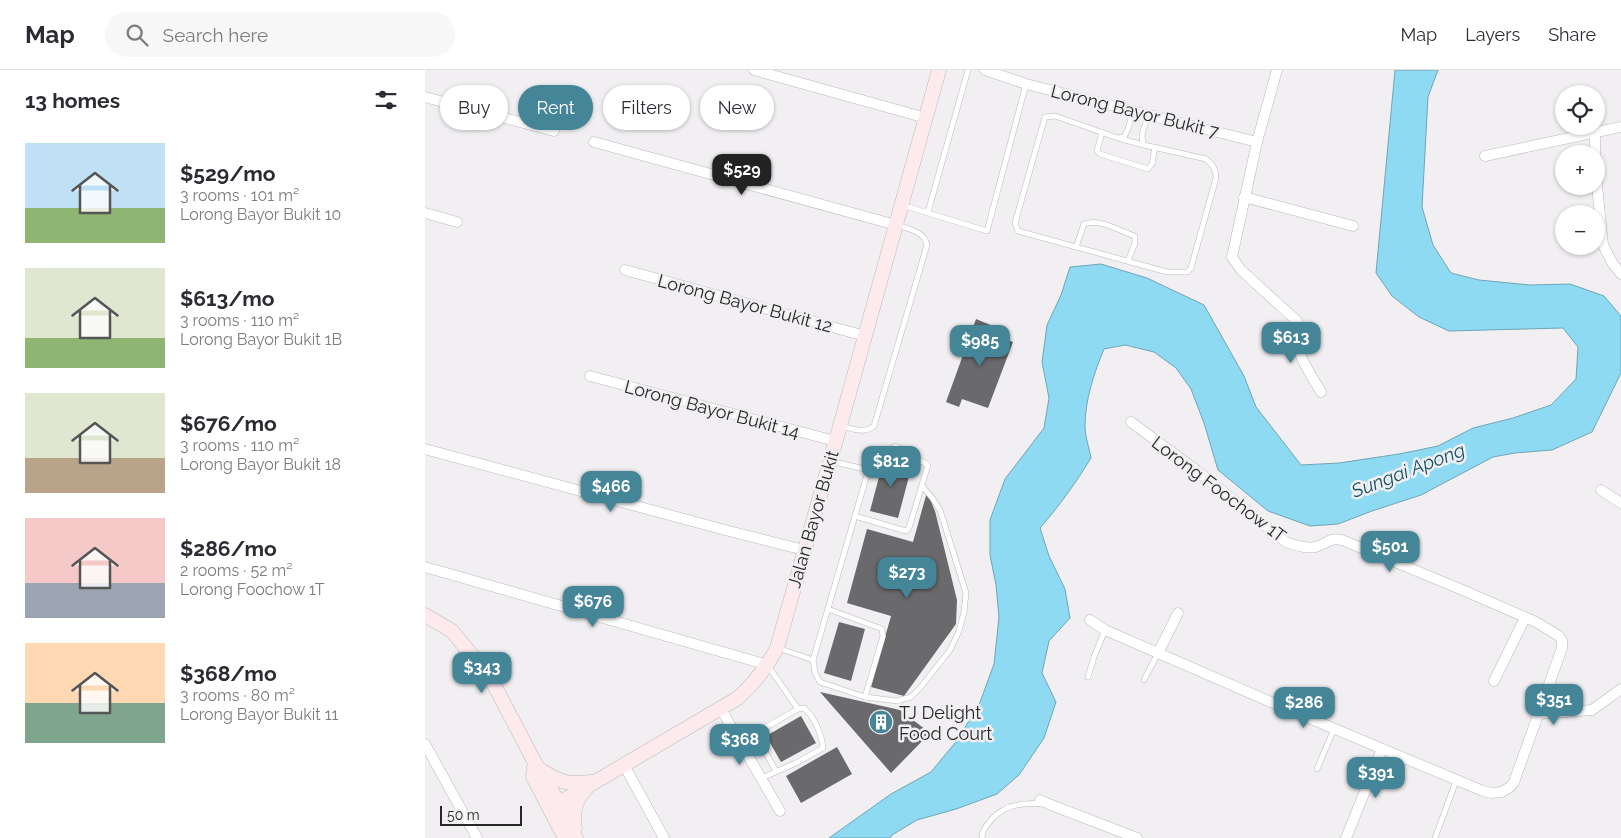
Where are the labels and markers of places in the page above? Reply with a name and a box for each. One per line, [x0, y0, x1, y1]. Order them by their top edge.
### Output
pin: $529 [712, 154, 772, 196]
pin: $613 [1261, 322, 1321, 364]
pin: $985 [950, 324, 1010, 367]
pin: $812 [861, 446, 921, 488]
pin: $466 [581, 470, 641, 513]
pin: $501 [1360, 530, 1420, 573]
pin: $273 [877, 556, 937, 599]
pin: $676 [563, 586, 623, 628]
pin: $343 [452, 652, 512, 694]
pin: $351 [1524, 684, 1584, 726]
pin: $286 [1274, 686, 1334, 729]
place label: TJ Delight Food Court [899, 702, 992, 744]
building icon: TJ Delight Food Court [868, 709, 894, 735]
pin: $368 [710, 724, 770, 766]
pin: $391 [1346, 756, 1406, 799]

